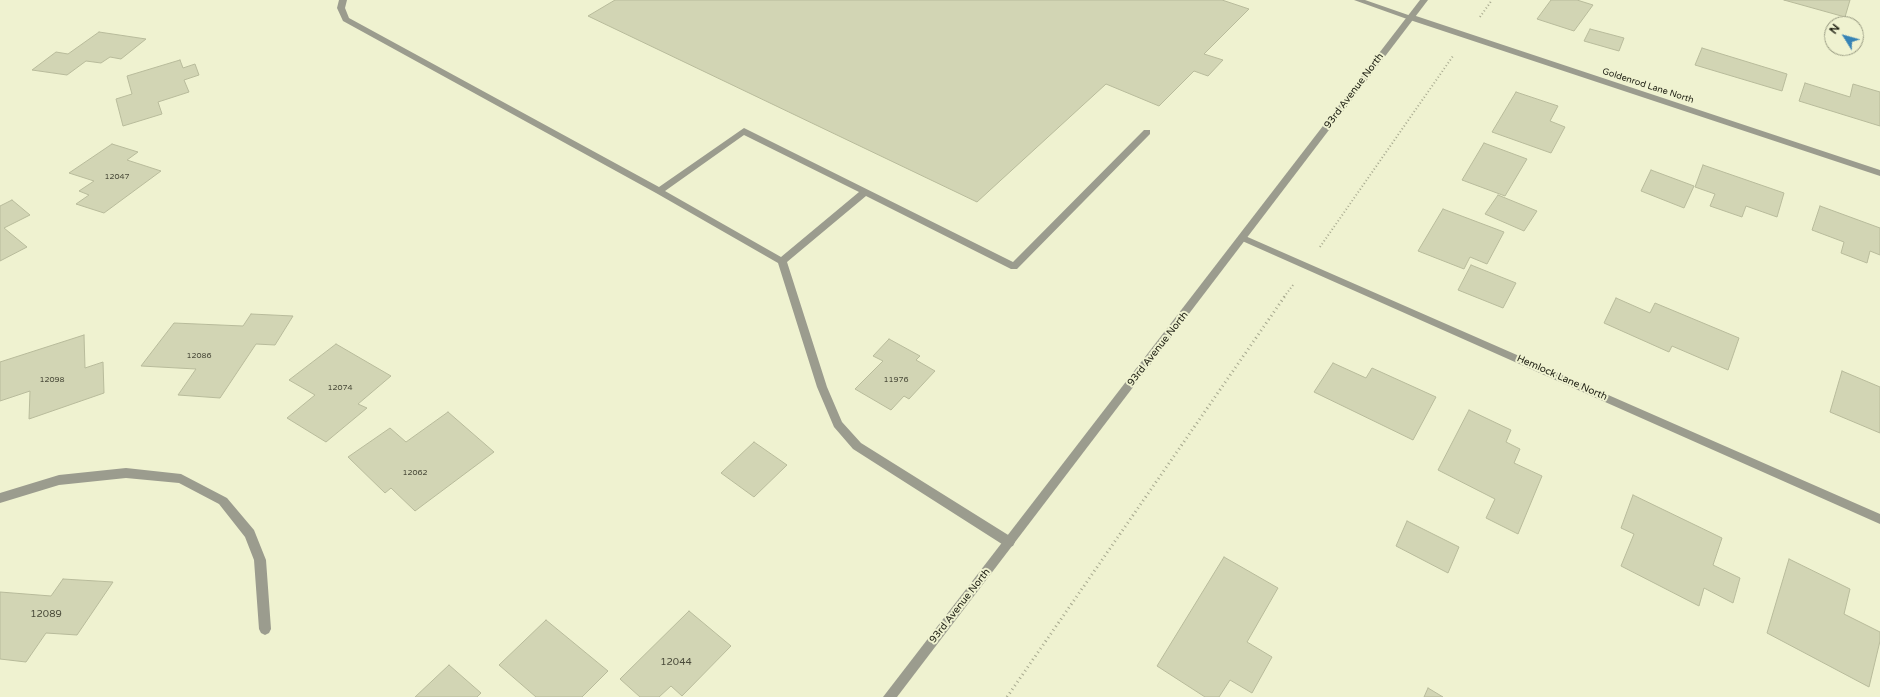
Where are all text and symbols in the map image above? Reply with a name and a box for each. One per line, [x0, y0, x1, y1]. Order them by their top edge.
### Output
north arrow [1824, 16, 1864, 56]
text: N [1827, 22, 1843, 37]
street label: 93rd Avenue North [1322, 51, 1386, 131]
street label: Goldenrod Lane North [1601, 66, 1695, 106]
house number: 12047 [104, 172, 130, 182]
street label: 93rd Avenue North [1125, 309, 1191, 389]
house number: 12086 [186, 351, 212, 361]
street label: Hemlock Lane North [1515, 353, 1609, 403]
house number: 12098 [39, 375, 65, 385]
house number: 11976 [883, 375, 909, 385]
house number: 12074 [327, 383, 353, 393]
house number: 12062 [402, 468, 428, 478]
street label: 93rd Avenue North [927, 566, 993, 646]
house number: 12089 [30, 608, 62, 620]
house number: 12044 [660, 656, 692, 668]

